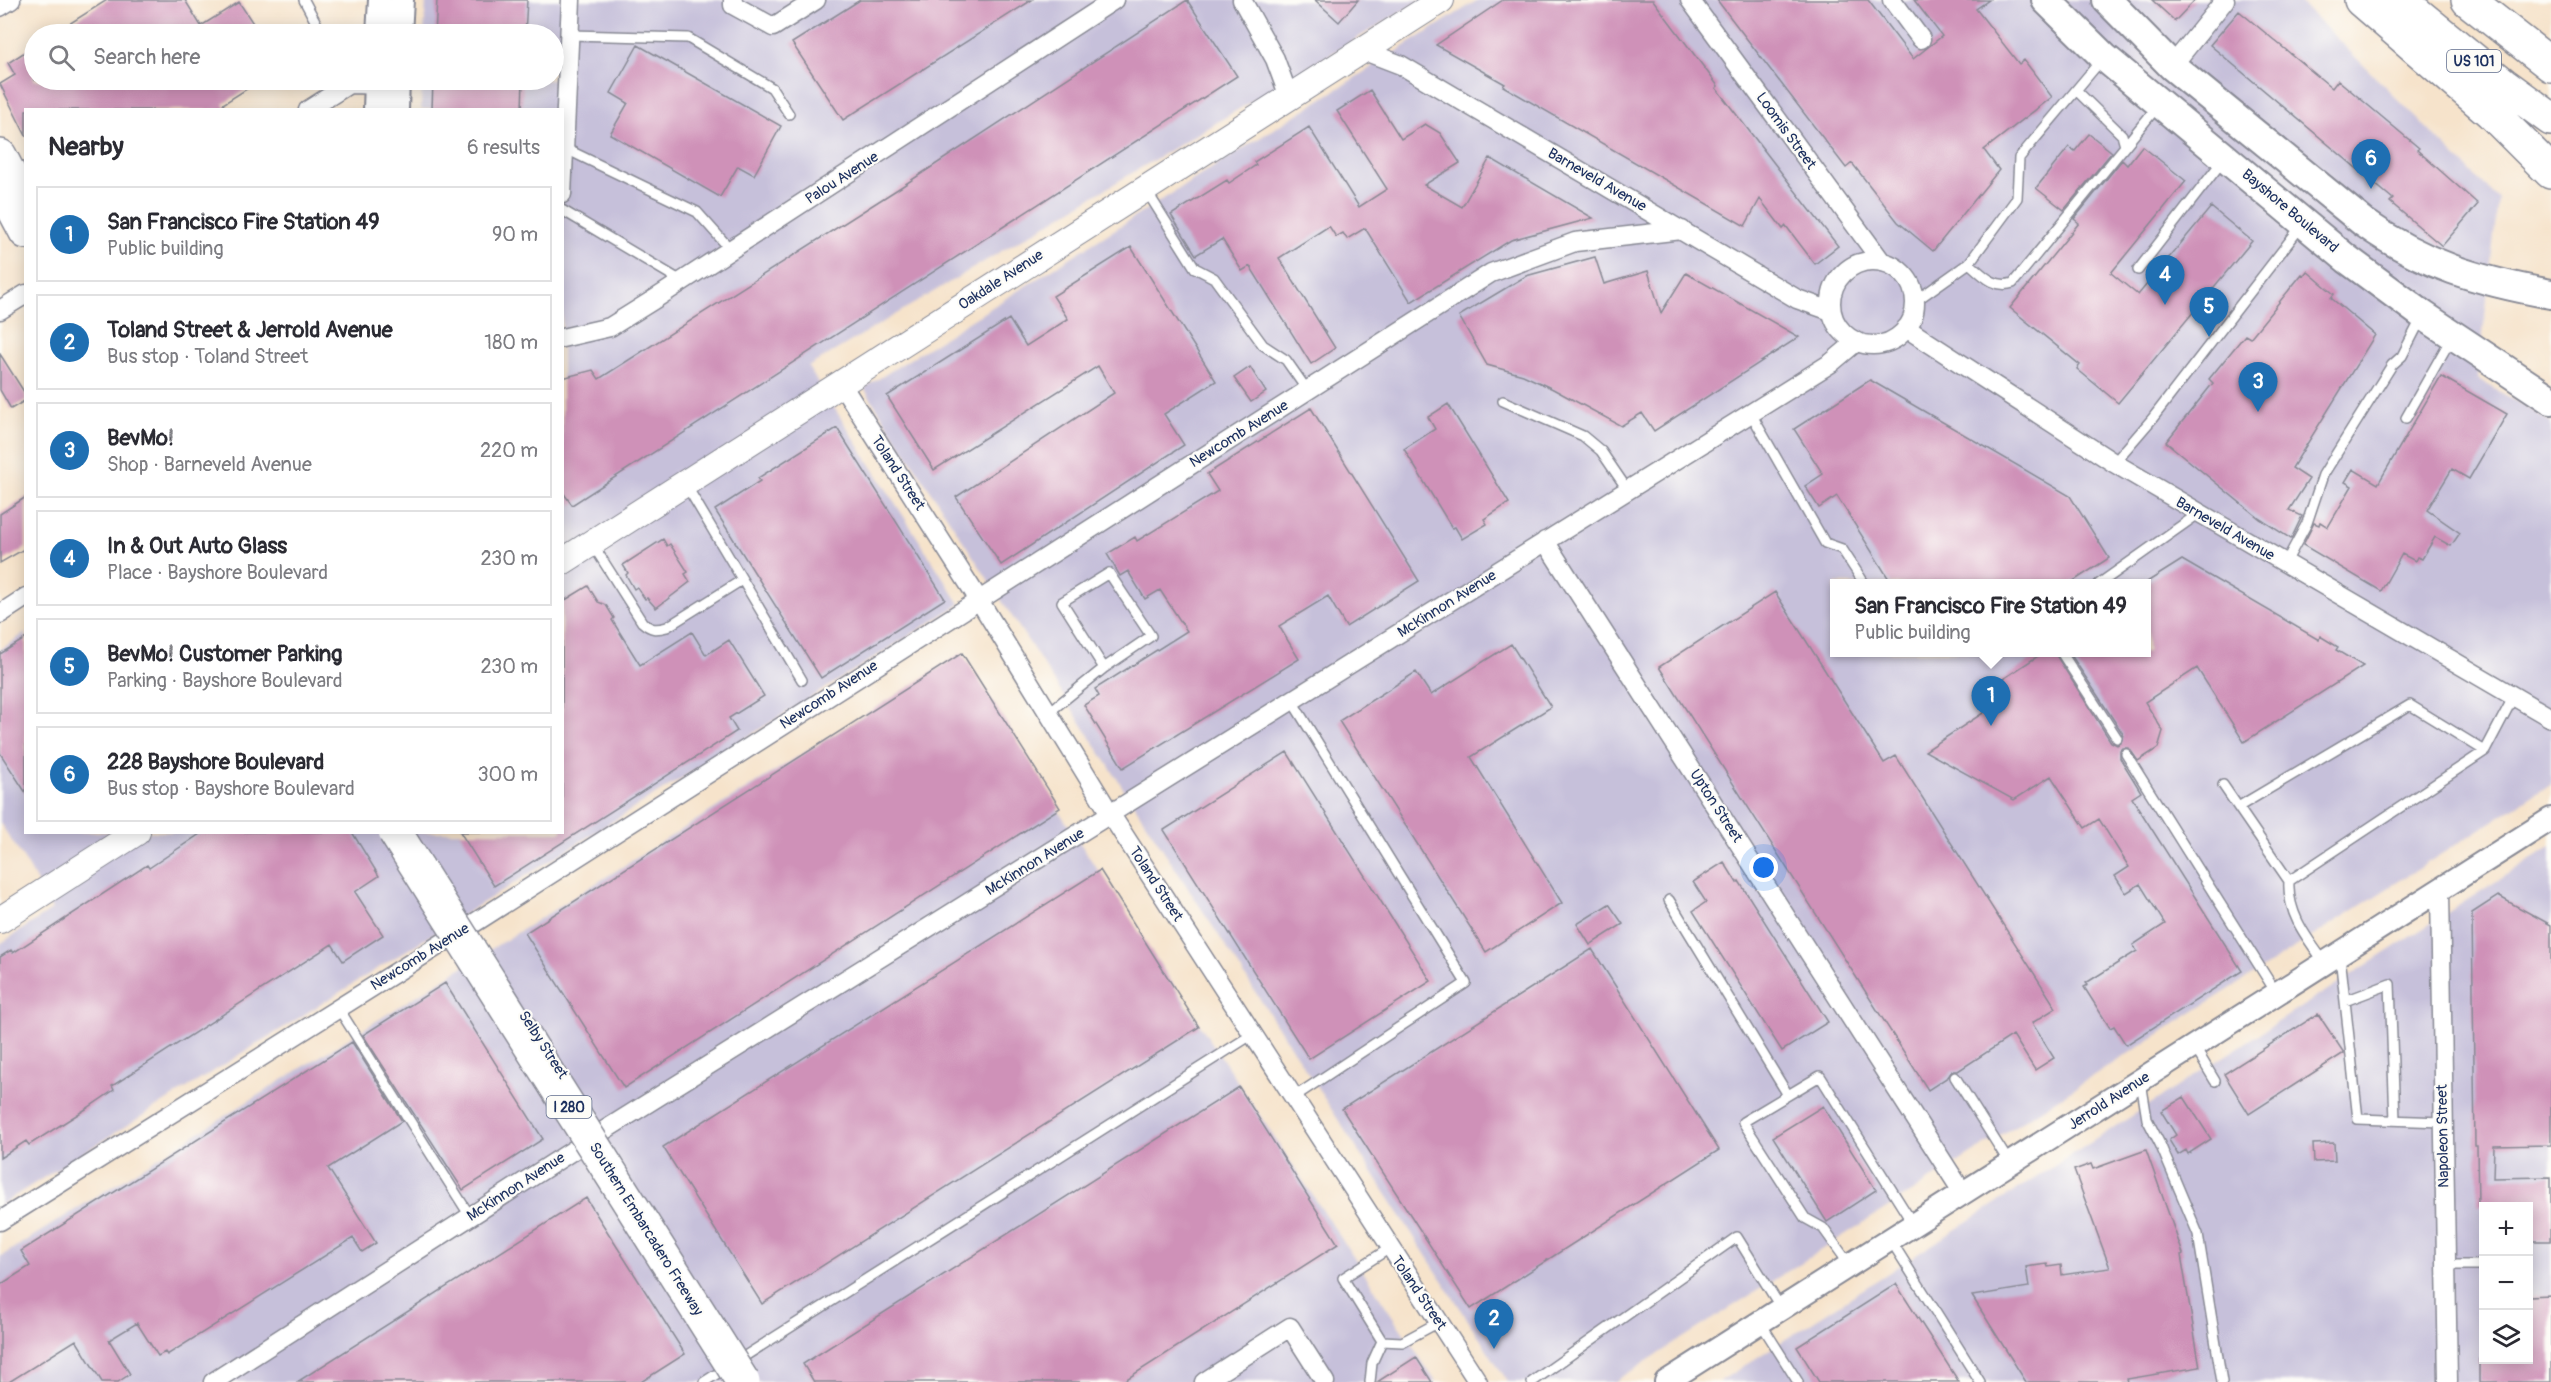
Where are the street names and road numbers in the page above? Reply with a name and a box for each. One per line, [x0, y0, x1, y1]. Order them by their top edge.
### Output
road number: US 101 [2447, 50, 2501, 72]
street label: Loomis Street [1752, 89, 1821, 174]
street label: Barneveld Avenue [1544, 144, 1650, 216]
street label: Palou Avenue [802, 147, 883, 209]
street label: Bayshore Boulevard [2238, 165, 2342, 257]
street label: Oakdale Avenue [955, 245, 1048, 314]
street label: Newcomb Avenue [1186, 396, 1292, 472]
street label: Toland Street [867, 432, 930, 515]
street label: Barneveld Avenue [2172, 493, 2278, 565]
street label: McKinnon Avenue [1394, 566, 1500, 642]
street label: Newcomb Avenue [776, 656, 882, 734]
street label: Upton Street [1685, 766, 1747, 847]
street label: McKinnon Avenue [982, 824, 1088, 900]
street label: Toland Street [1125, 843, 1188, 926]
street label: Newcomb Avenue [367, 919, 473, 995]
street label: Selby Street [514, 1007, 573, 1083]
street label: Jerrold Avenue [2065, 1067, 2154, 1134]
street label: Napoleon Street [2433, 1083, 2453, 1188]
road number: I 280 [546, 1096, 592, 1118]
street label: Southern Embarcadero Freeway [585, 1139, 708, 1320]
street label: McKinnon Avenue [463, 1148, 569, 1226]
street label: Toland Street [1387, 1252, 1451, 1335]

